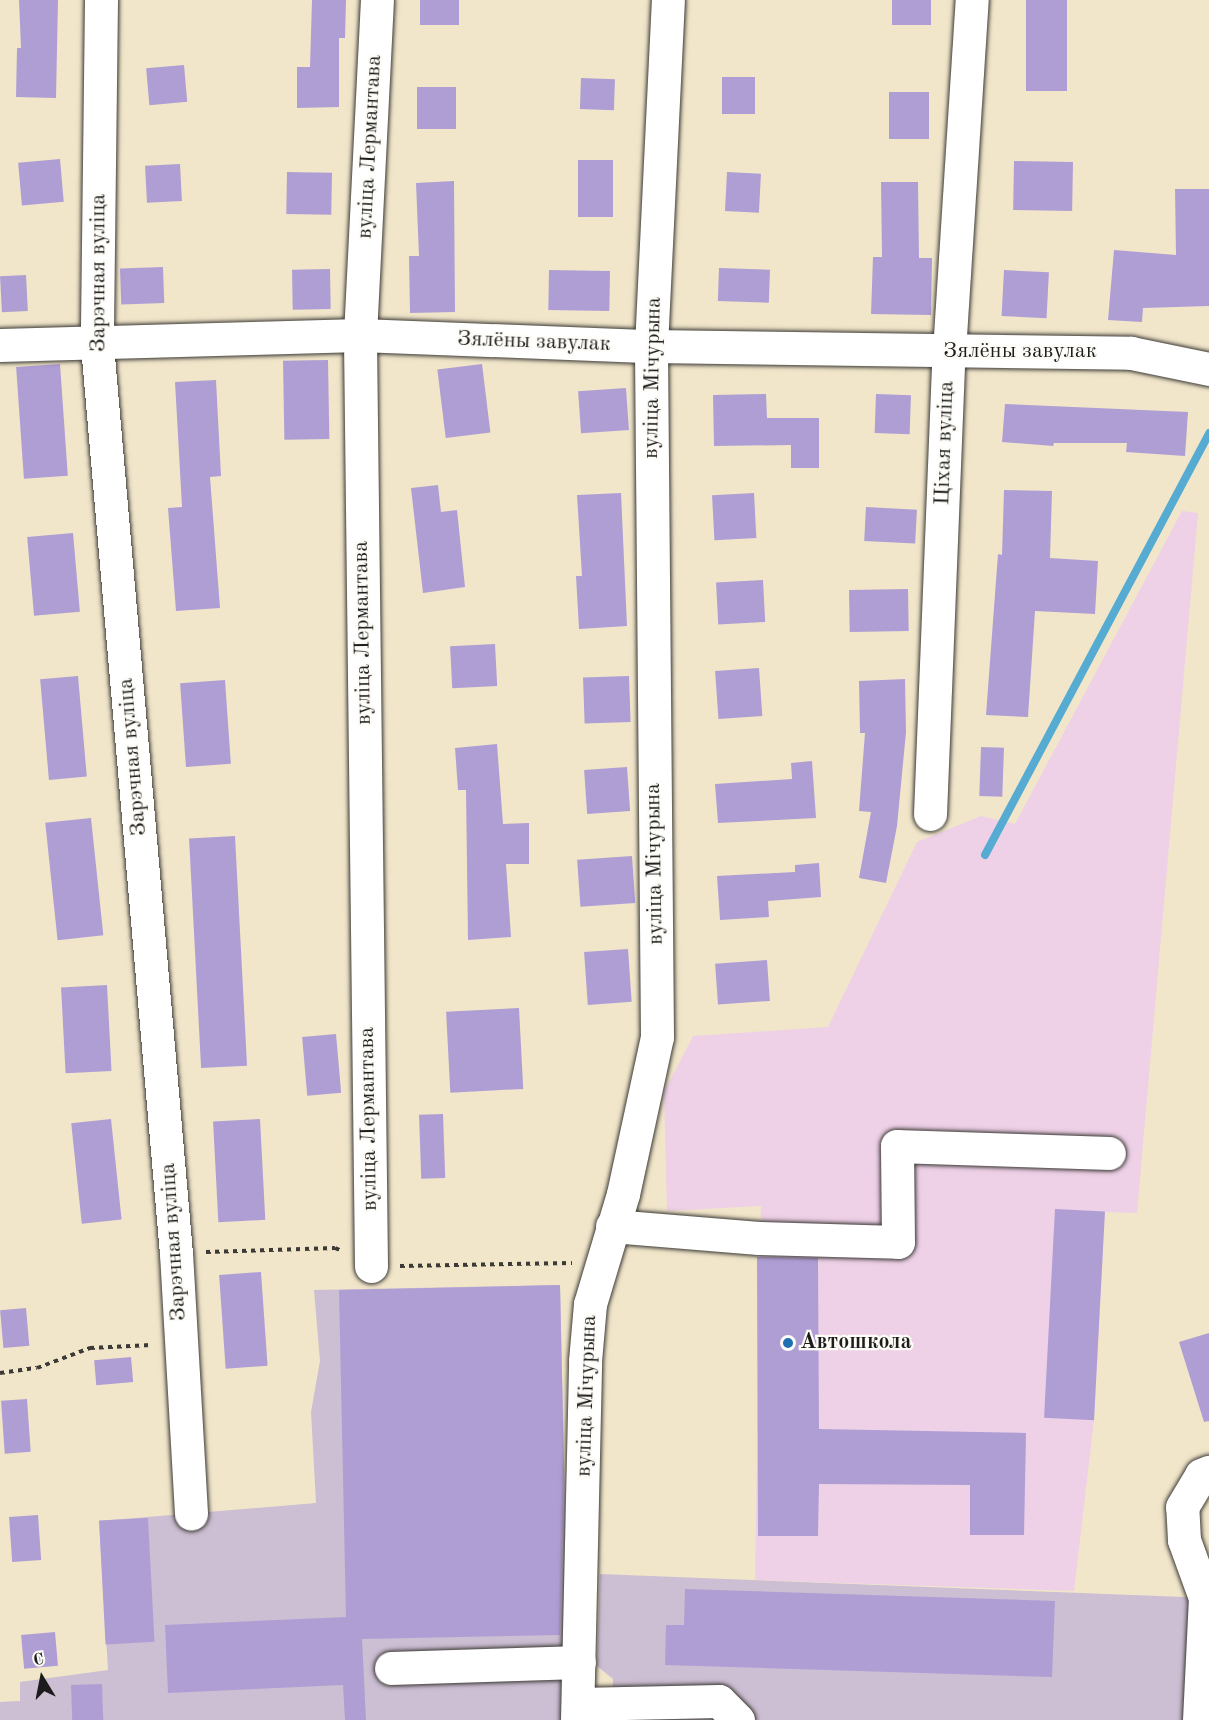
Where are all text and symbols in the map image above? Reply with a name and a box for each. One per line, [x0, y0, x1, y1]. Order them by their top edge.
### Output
street label: вуліца Лермантава [352, 54, 388, 240]
street label: Зарэчная вуліца [86, 194, 112, 352]
street label: вуліца Мічурына [638, 297, 668, 459]
street label: Зялёны завулак [457, 326, 611, 358]
street label: Зялёны завулак [943, 339, 1097, 365]
street label: Ціхая вуліца [930, 380, 960, 506]
street label: вуліца Лермантава [348, 541, 378, 725]
street label: Зарэчная вуліца [113, 677, 153, 837]
street label: вуліца Мічурына [640, 783, 670, 945]
street label: вуліца Лермантава [354, 1027, 384, 1211]
street label: Зарэчная вуліца [155, 1162, 193, 1322]
street label: вуліца Мічурына [571, 1315, 603, 1477]
place label: Автошкола [800, 1330, 912, 1356]
marker: Автошкола [781, 1336, 795, 1350]
north arrow [12, 1648, 72, 1708]
text: С [32, 1651, 45, 1669]

